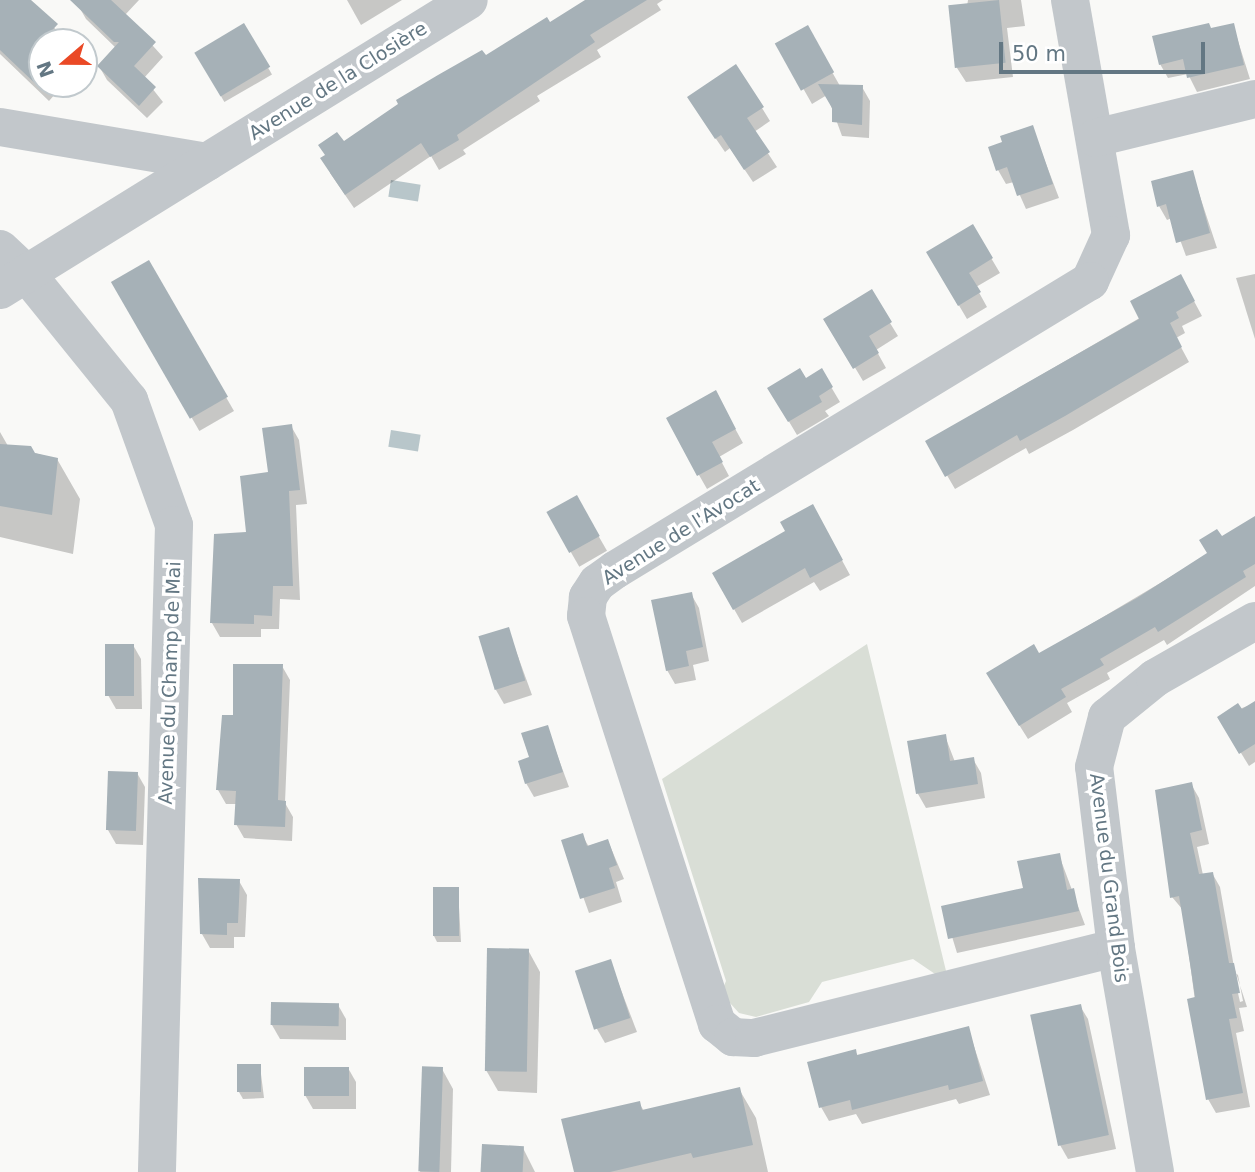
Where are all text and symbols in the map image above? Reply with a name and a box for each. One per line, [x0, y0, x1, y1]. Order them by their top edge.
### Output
street label: Avenue de la Closière [245, 17, 431, 145]
north arrow [28, 28, 98, 98]
scale bar [1003, 28, 1210, 72]
text: 50 m [1012, 42, 1066, 66]
text: N [32, 58, 58, 81]
street label: Avenue de l'Avocat [598, 474, 764, 590]
street label: Avenue du Champ de Mai [154, 561, 186, 805]
street label: Avenue du Grand Bois [1085, 772, 1133, 984]

